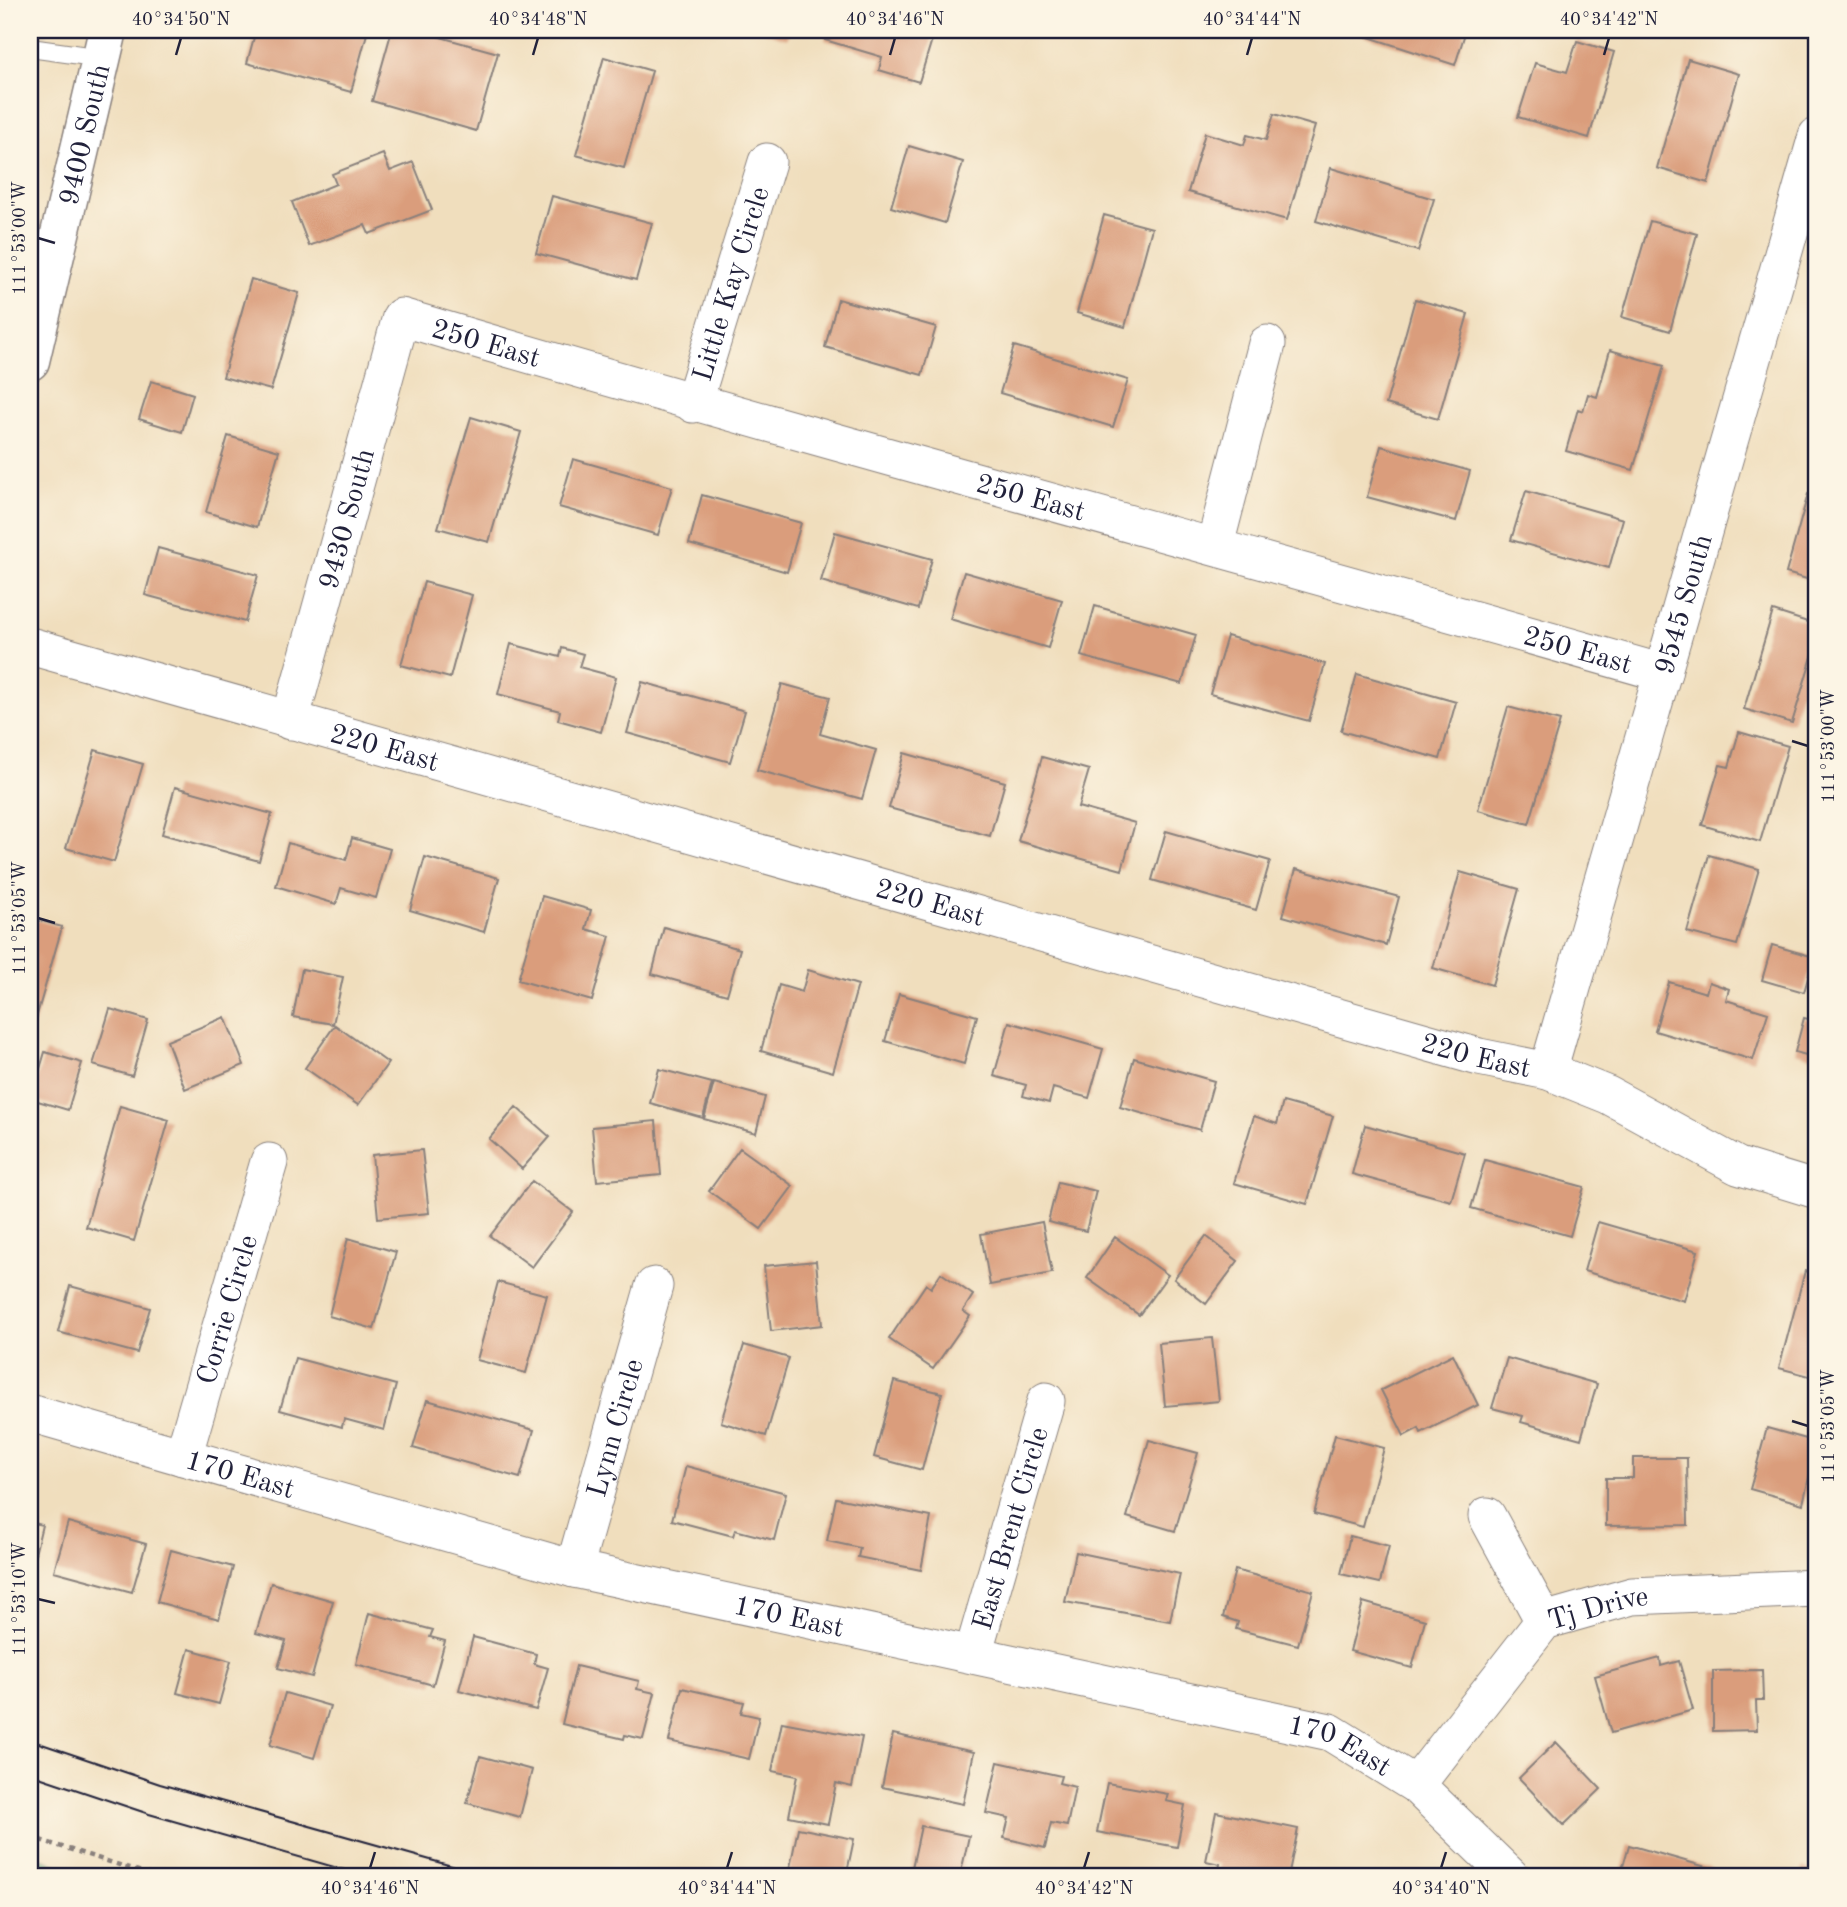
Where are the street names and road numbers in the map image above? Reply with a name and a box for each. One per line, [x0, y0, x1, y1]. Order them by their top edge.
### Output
street label: 9400 South [56, 62, 117, 208]
street label: Little Kay Circle [690, 184, 776, 385]
street label: 250 East [428, 316, 543, 374]
street label: 9430 South [316, 446, 381, 592]
street label: 250 East [973, 471, 1088, 528]
street label: 9545 South [1652, 532, 1719, 678]
street label: 250 East [1520, 623, 1635, 680]
street label: 220 East [327, 721, 442, 778]
street label: 220 East [872, 876, 987, 933]
street label: 220 East [1418, 1030, 1533, 1084]
street label: Corrie Circle [194, 1232, 264, 1388]
street label: Lynn Circle [584, 1356, 650, 1501]
street label: East Brent Circle [970, 1424, 1055, 1634]
street label: 170 East [182, 1447, 297, 1505]
street label: Tj Drive [1545, 1584, 1649, 1636]
street label: 170 East [731, 1593, 846, 1644]
street label: 170 East [1285, 1712, 1395, 1783]

